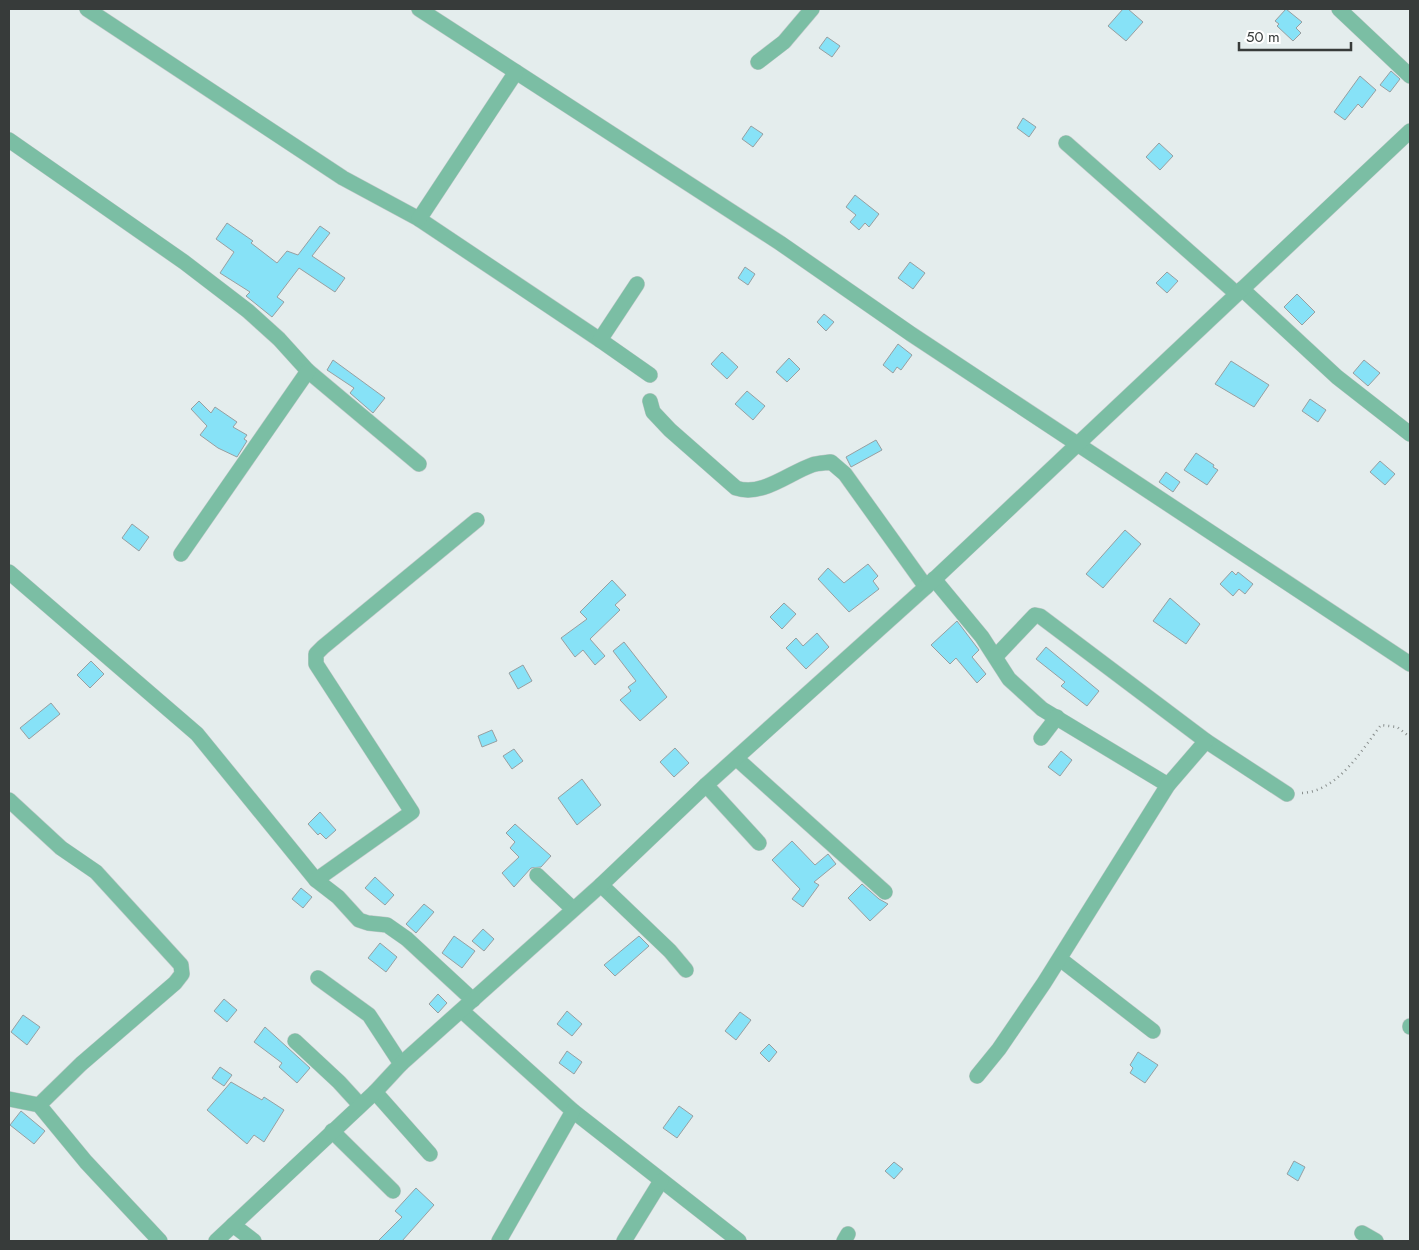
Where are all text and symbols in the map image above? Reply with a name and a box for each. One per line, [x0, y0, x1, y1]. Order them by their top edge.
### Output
scale bar [1239, 20, 1352, 52]
text: 50 m [1246, 26, 1280, 48]

